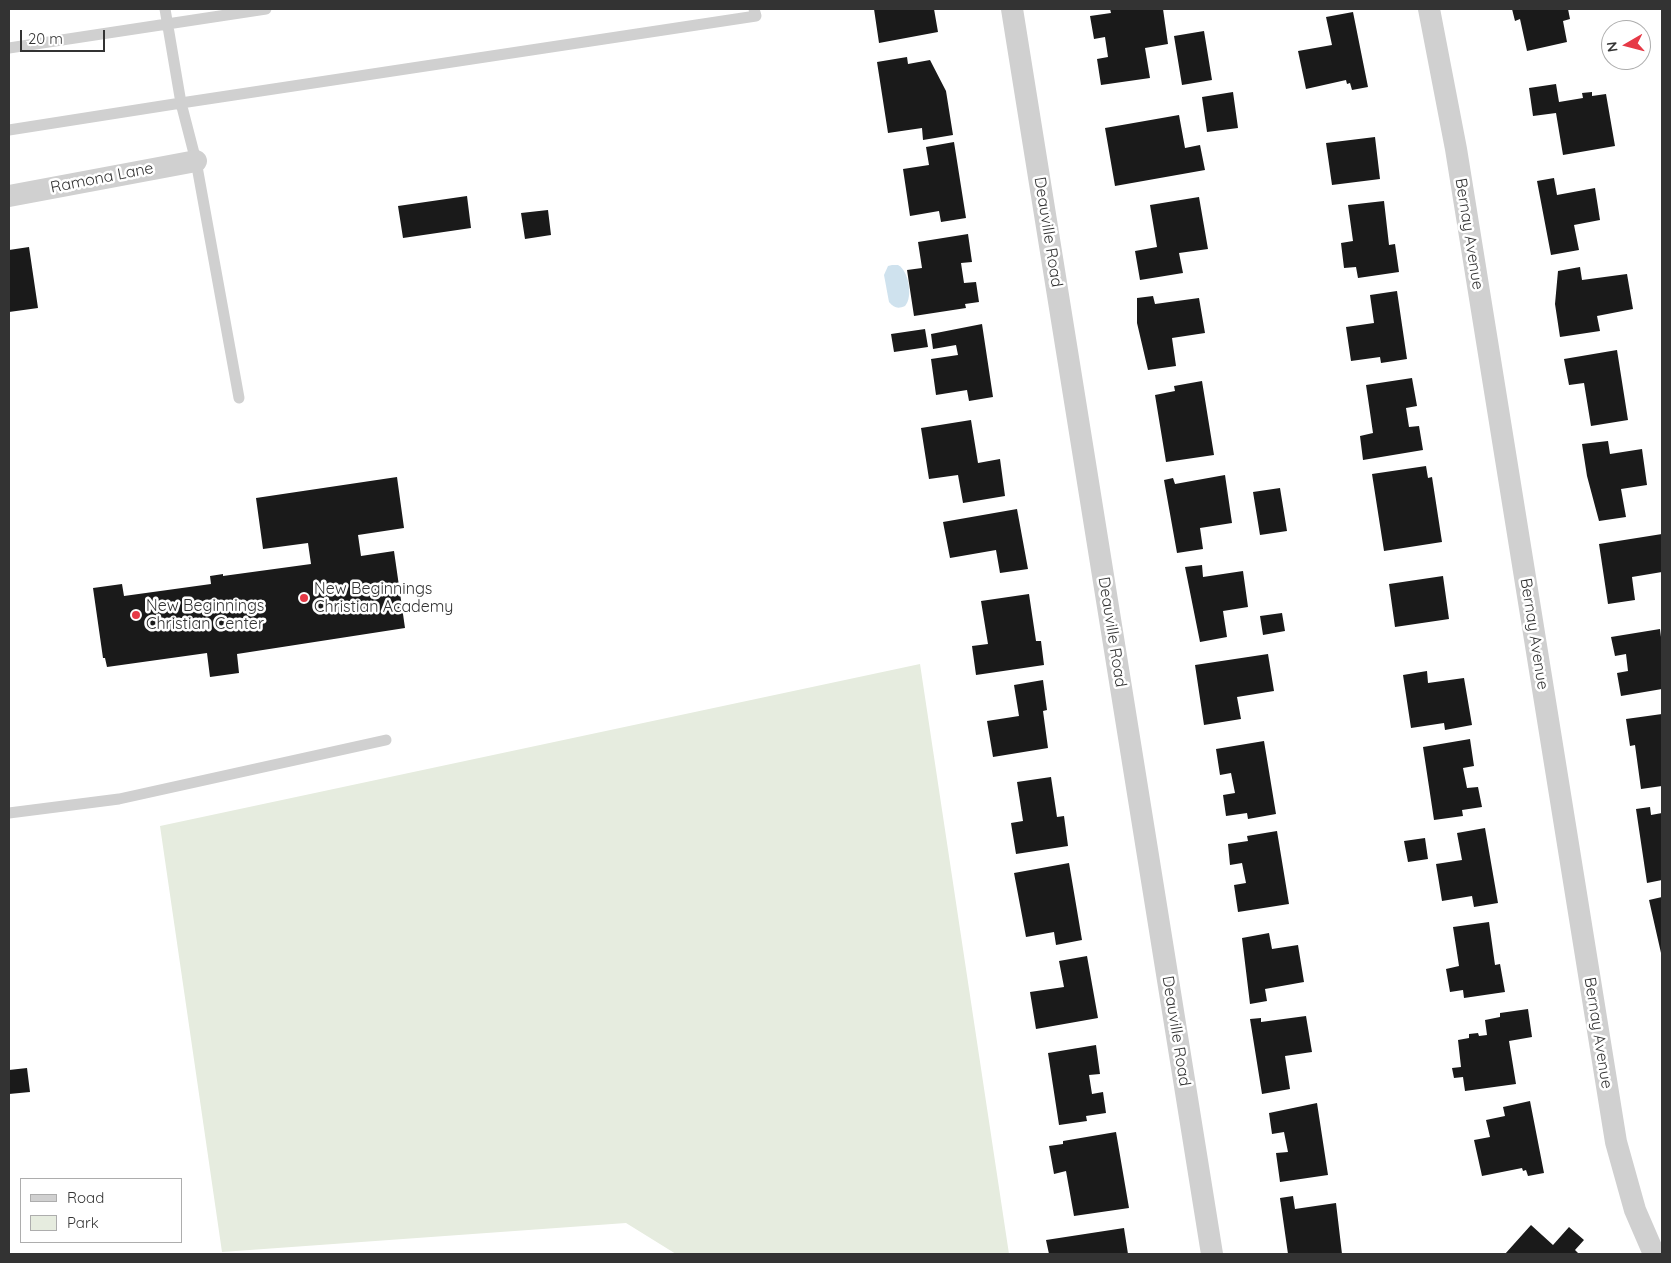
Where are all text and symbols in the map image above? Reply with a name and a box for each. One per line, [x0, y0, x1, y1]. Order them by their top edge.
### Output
scale bar [22, 20, 108, 52]
north arrow [1601, 20, 1651, 70]
text: 20 m [28, 29, 63, 48]
text: N [1603, 41, 1622, 53]
street label: Ramona Lane [49, 159, 155, 197]
street label: Deauville Road [1030, 175, 1066, 289]
street label: Bernay Avenue [1451, 177, 1487, 291]
street label: Deauville Road [1094, 575, 1130, 689]
street label: Bernay Avenue [1516, 577, 1552, 691]
place label: New Beginnings Christian Academy [314, 579, 453, 617]
marker: New Beginnings Christian Academy [298, 592, 310, 604]
place label: New Beginnings Christian Center [146, 596, 264, 634]
marker: New Beginnings Christian Center [130, 609, 142, 621]
street label: Deauville Road [1158, 974, 1194, 1088]
street label: Bernay Avenue [1580, 976, 1616, 1090]
legend [20, 1178, 182, 1243]
text: Road [67, 1188, 104, 1207]
text: Park [67, 1213, 99, 1232]

